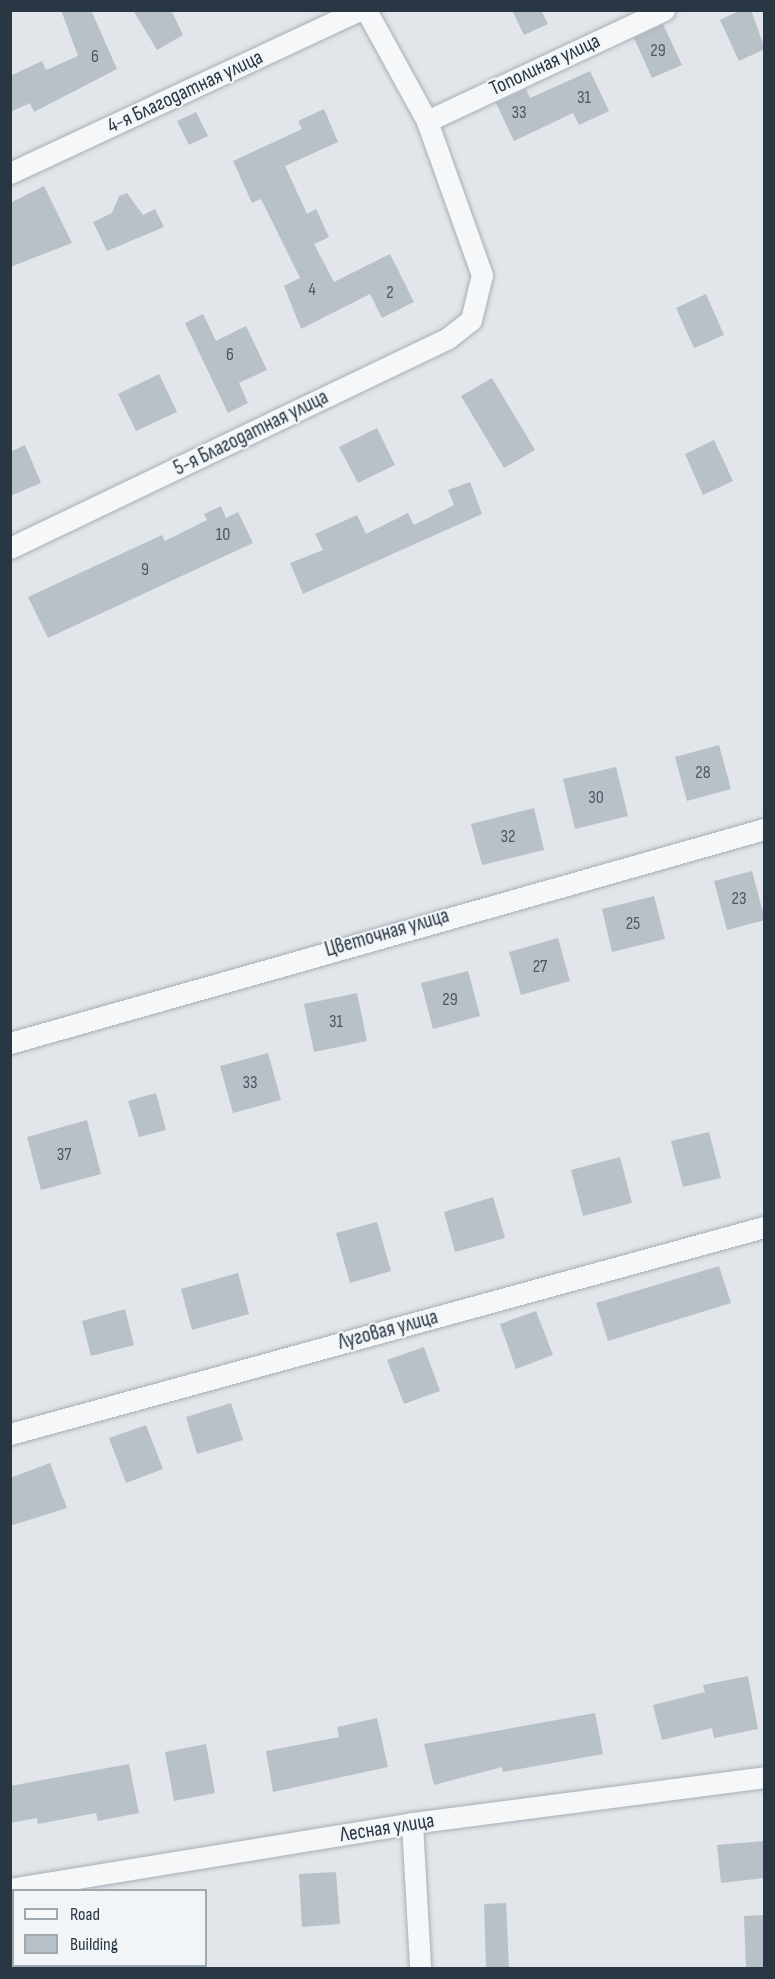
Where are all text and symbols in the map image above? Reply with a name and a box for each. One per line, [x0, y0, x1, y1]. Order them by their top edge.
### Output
street label: Тополиная улица [486, 28, 604, 102]
house number: 29 [650, 40, 666, 62]
street label: 4-я Благодатная улица [103, 45, 267, 139]
house number: 6 [91, 46, 99, 68]
house number: 31 [577, 87, 591, 109]
house number: 33 [511, 102, 527, 124]
house number: 4 [308, 279, 316, 301]
house number: 2 [386, 282, 394, 304]
house number: 6 [226, 344, 234, 366]
street label: 5-я Благодатная улица [170, 385, 332, 481]
house number: 10 [216, 524, 230, 546]
house number: 9 [141, 559, 149, 581]
house number: 28 [695, 762, 711, 784]
house number: 30 [588, 787, 604, 809]
house number: 32 [501, 826, 515, 848]
house number: 23 [732, 888, 746, 910]
street label: Цветочная улица [322, 903, 452, 963]
house number: 25 [626, 913, 640, 935]
house number: 27 [533, 956, 547, 978]
house number: 29 [442, 989, 458, 1011]
house number: 31 [329, 1011, 343, 1033]
house number: 33 [242, 1072, 258, 1094]
house number: 37 [57, 1144, 71, 1166]
street label: Луговая улица [335, 1305, 441, 1355]
street label: Лесная улица [338, 1808, 436, 1848]
legend [12, 1889, 207, 1967]
text: Road [70, 1904, 100, 1925]
text: Building [70, 1934, 118, 1955]

